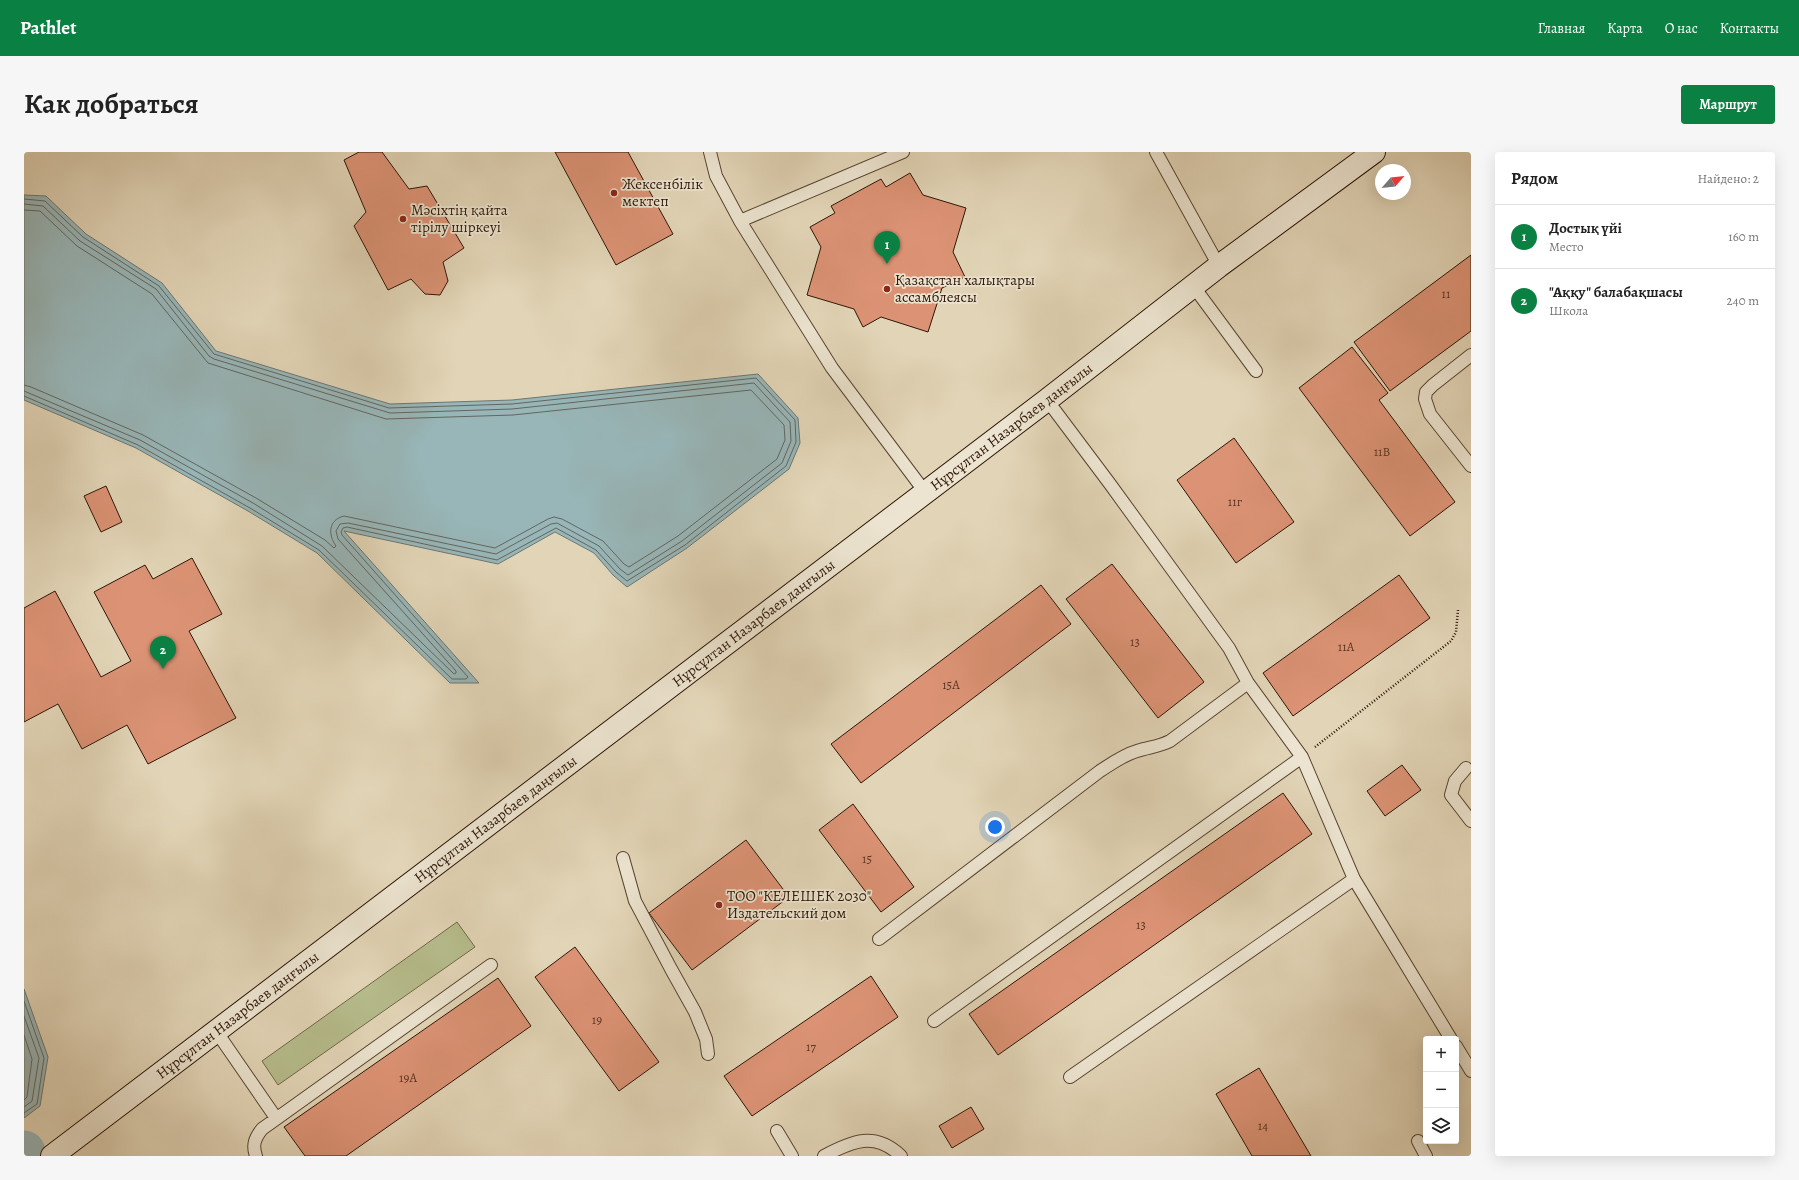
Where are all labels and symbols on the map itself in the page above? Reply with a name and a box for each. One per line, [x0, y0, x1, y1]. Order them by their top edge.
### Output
north arrow [1375, 164, 1411, 200]
place label: Жексенбілік мектеп [622, 174, 703, 211]
marker: Жексенбілік мектеп [609, 188, 619, 198]
place label: Мәсіхтің қайта тірілу шіркеуі [411, 200, 508, 237]
marker: Мәсіхтің қайта тірілу шіркеуі [398, 214, 408, 224]
pin: 1 [874, 231, 900, 264]
place label: Қазақстан халықтары ассамблеясы [895, 270, 1035, 307]
marker: Қазақстан халықтары ассамблеясы [882, 284, 892, 294]
house number: 11 [1442, 285, 1451, 302]
street label: Нұрсұлтан Назарбаев даңғылы [926, 358, 1097, 495]
house number: 11В [1374, 443, 1391, 460]
house number: 11г [1228, 493, 1243, 510]
street label: Нұрсұлтан Назарбаев даңғылы [668, 555, 839, 691]
house number: 13 [1130, 633, 1140, 650]
pin: 2 [150, 636, 176, 669]
house number: 11А [1338, 638, 1355, 655]
house number: 15А [942, 676, 960, 693]
street label: Нұрсұлтан Назарбаев даңғылы [410, 751, 581, 887]
your location [985, 817, 1005, 837]
house number: 15 [862, 850, 872, 867]
place label: ТОО "КЕЛЕШЕК 2030" Издательский дом [727, 886, 871, 923]
marker: ТОО "КЕЛЕШЕК 2030" Издательский дом [714, 900, 724, 910]
house number: 13 [1136, 916, 1146, 933]
street label: Нұрсұлтан Назарбаев даңғылы [152, 947, 323, 1083]
house number: 19 [592, 1011, 602, 1028]
house number: 17 [806, 1038, 816, 1055]
house number: 19А [399, 1069, 417, 1086]
house number: 14 [1258, 1117, 1268, 1134]

